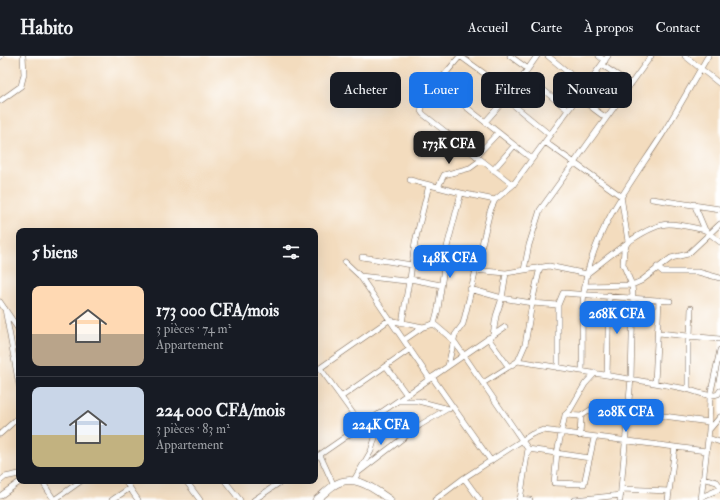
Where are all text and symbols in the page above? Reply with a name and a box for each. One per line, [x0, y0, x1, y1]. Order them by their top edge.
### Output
text: Habito [20, 16, 73, 40]
text: Accueil [468, 19, 508, 36]
text: Carte [530, 19, 562, 36]
text: À propos [584, 19, 633, 36]
text: Contact [655, 19, 700, 36]
chip: Acheter [330, 72, 401, 108]
chip: Louer [409, 72, 473, 108]
chip: Filtres [481, 72, 545, 108]
chip: Nouveau [553, 72, 632, 108]
pin: 173K CFA [408, 131, 490, 165]
text: 173K CFA [423, 136, 475, 152]
icon: filters [280, 241, 302, 263]
text: 5 biens [32, 242, 77, 263]
pin: 148K CFA [409, 245, 491, 279]
text: 148K CFA [422, 250, 478, 266]
text: 173 000 CFA/mois [156, 300, 279, 321]
pin: 268K CFA [576, 301, 658, 335]
icon: home [64, 302, 112, 350]
text: 268K CFA [589, 306, 645, 322]
text: 3 pièces · 74 m² [156, 321, 231, 337]
text: Appartement [156, 337, 224, 353]
pin: 208K CFA [585, 399, 667, 433]
text: 224 000 CFA/mois [156, 400, 285, 421]
icon: home [64, 403, 112, 451]
text: 208K CFA [598, 404, 654, 420]
pin: 224K CFA [340, 412, 422, 446]
text: 224K CFA [352, 417, 410, 433]
text: 3 pièces · 83 m² [156, 421, 230, 437]
text: Appartement [156, 437, 224, 453]

